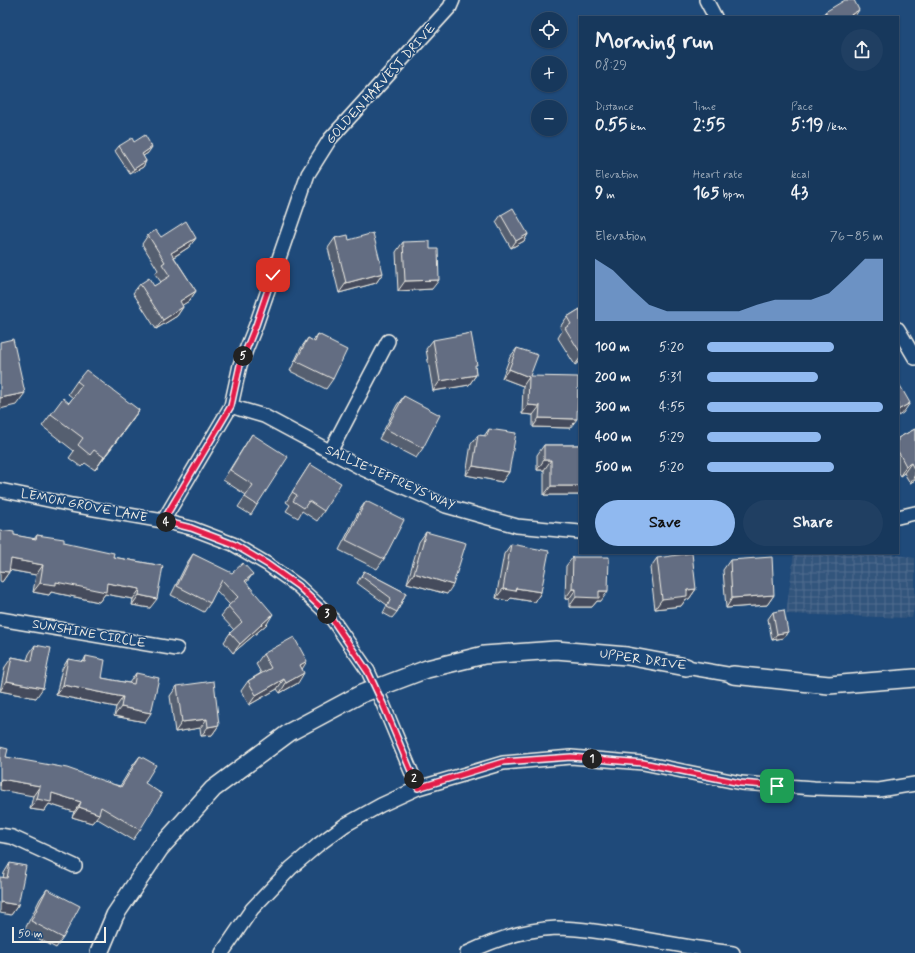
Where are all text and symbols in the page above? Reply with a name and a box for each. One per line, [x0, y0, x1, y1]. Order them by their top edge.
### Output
map controls [531, 12, 567, 136]
button: locate [531, 12, 567, 48]
street label: GOLDEN HARVEST DRIVE [322, 20, 440, 148]
text: Morning run [595, 28, 714, 56]
button: share [841, 29, 883, 71]
button: + [531, 56, 567, 92]
text: 08:29 [595, 57, 627, 74]
button: − [531, 100, 567, 136]
text: Distance [595, 100, 634, 114]
text: Time [693, 100, 716, 114]
text: Pace [791, 100, 813, 114]
text: 0.55 [595, 114, 627, 136]
text: 2:55 [693, 114, 725, 136]
text: 5:19 [791, 114, 823, 136]
text: km [627, 120, 646, 134]
text: /km [823, 120, 847, 134]
text: Elevation [595, 168, 638, 182]
text: Heart rate [693, 168, 742, 182]
text: kcal [791, 168, 809, 182]
text: 9 [595, 182, 603, 204]
text: 165 [693, 182, 719, 204]
text: 43 [791, 182, 808, 204]
text: m [603, 188, 615, 202]
text: bpm [719, 188, 745, 202]
text: Elevation [595, 228, 646, 245]
text: 76–85 m [830, 228, 883, 245]
pin [256, 258, 290, 292]
icon: check [262, 264, 284, 286]
text: 100 m [595, 339, 630, 356]
text: 5:20 [659, 339, 684, 356]
pin: 5 [233, 346, 253, 366]
text: 5 [240, 349, 246, 363]
text: 200 m [595, 369, 630, 386]
text: 5:31 [659, 369, 682, 386]
text: 300 m [595, 399, 630, 416]
text: 4:55 [659, 399, 685, 416]
text: 400 m [595, 429, 632, 446]
text: 5:29 [659, 429, 684, 446]
street label: SALLIE JEFFREYS WAY [322, 442, 458, 514]
text: 500 m [595, 459, 632, 476]
text: 5:20 [659, 459, 684, 476]
street label: LEMON GROVE LANE [19, 485, 149, 527]
button: Save [595, 500, 735, 546]
button: Share [743, 500, 883, 546]
pin: 4 [156, 512, 176, 532]
text: 4 [163, 515, 169, 529]
pin: 3 [317, 604, 337, 624]
text: 3 [325, 607, 329, 621]
street label: SUNSHINE CIRCLE [31, 616, 147, 652]
street label: UPPER DRIVE [598, 645, 688, 675]
pin: 1 [582, 749, 602, 769]
text: 1 [590, 752, 594, 766]
pin: 2 [404, 769, 424, 789]
pin [760, 769, 794, 803]
text: 2 [411, 772, 417, 786]
icon: arrive [766, 775, 788, 797]
scale bar [12, 925, 106, 944]
text: 50 m [18, 927, 43, 941]

